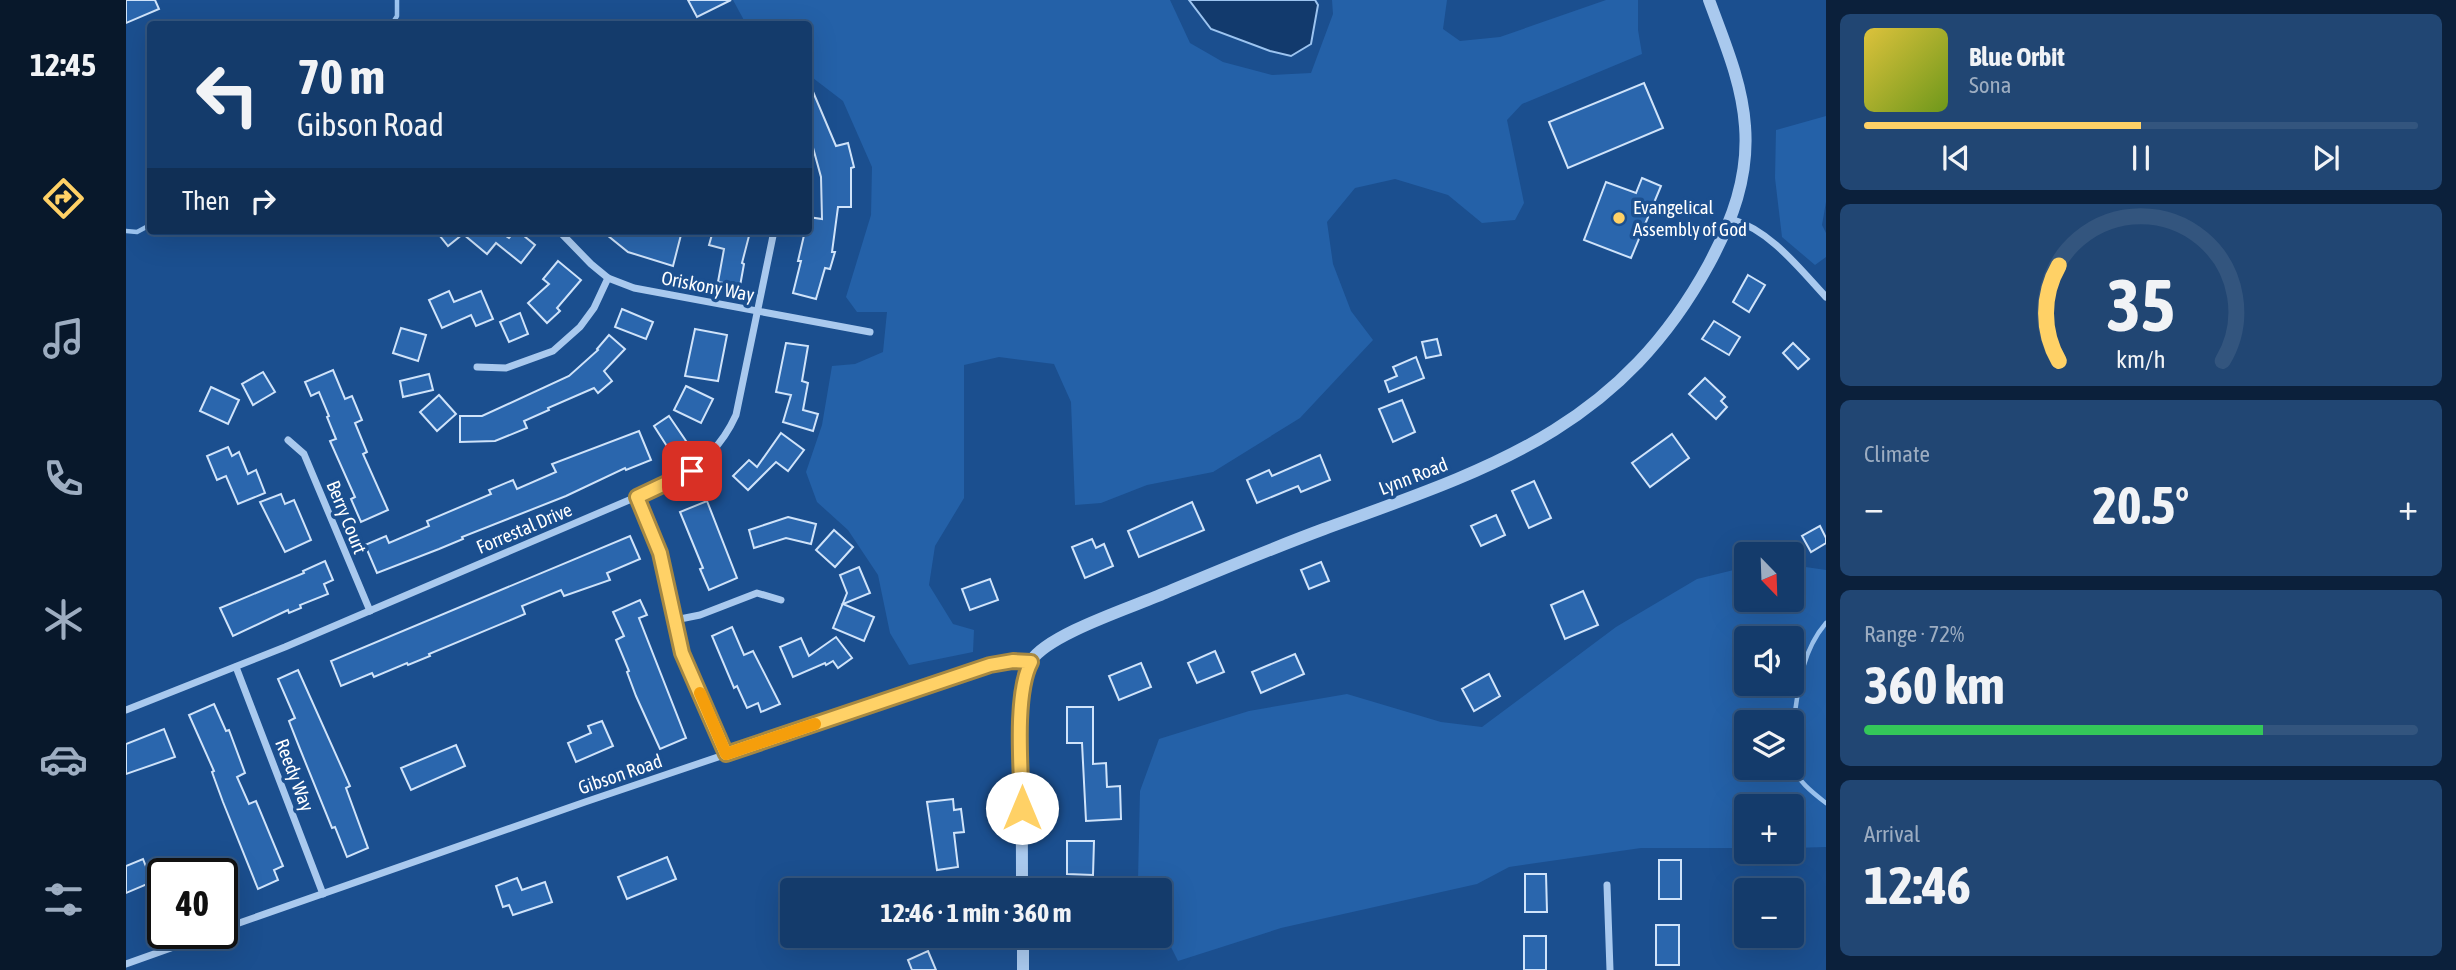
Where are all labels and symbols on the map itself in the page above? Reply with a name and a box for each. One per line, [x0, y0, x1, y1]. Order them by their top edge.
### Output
place label: Evangelical Assembly of God [1633, 196, 1747, 240]
marker: Evangelical Assembly of God [1611, 210, 1627, 226]
street label: Oriskony Way [660, 266, 757, 306]
pin [662, 441, 722, 501]
street label: Lynn Road [1375, 453, 1451, 499]
street label: Berry Court [322, 477, 372, 557]
street label: Forrestal Drive [473, 498, 575, 558]
north arrow [1734, 542, 1804, 612]
street label: Reedy Way [271, 736, 319, 815]
street label: Gibson Road [575, 749, 665, 799]
position arrow [985, 771, 1059, 845]
speed limit sign: 40 [147, 858, 238, 949]

